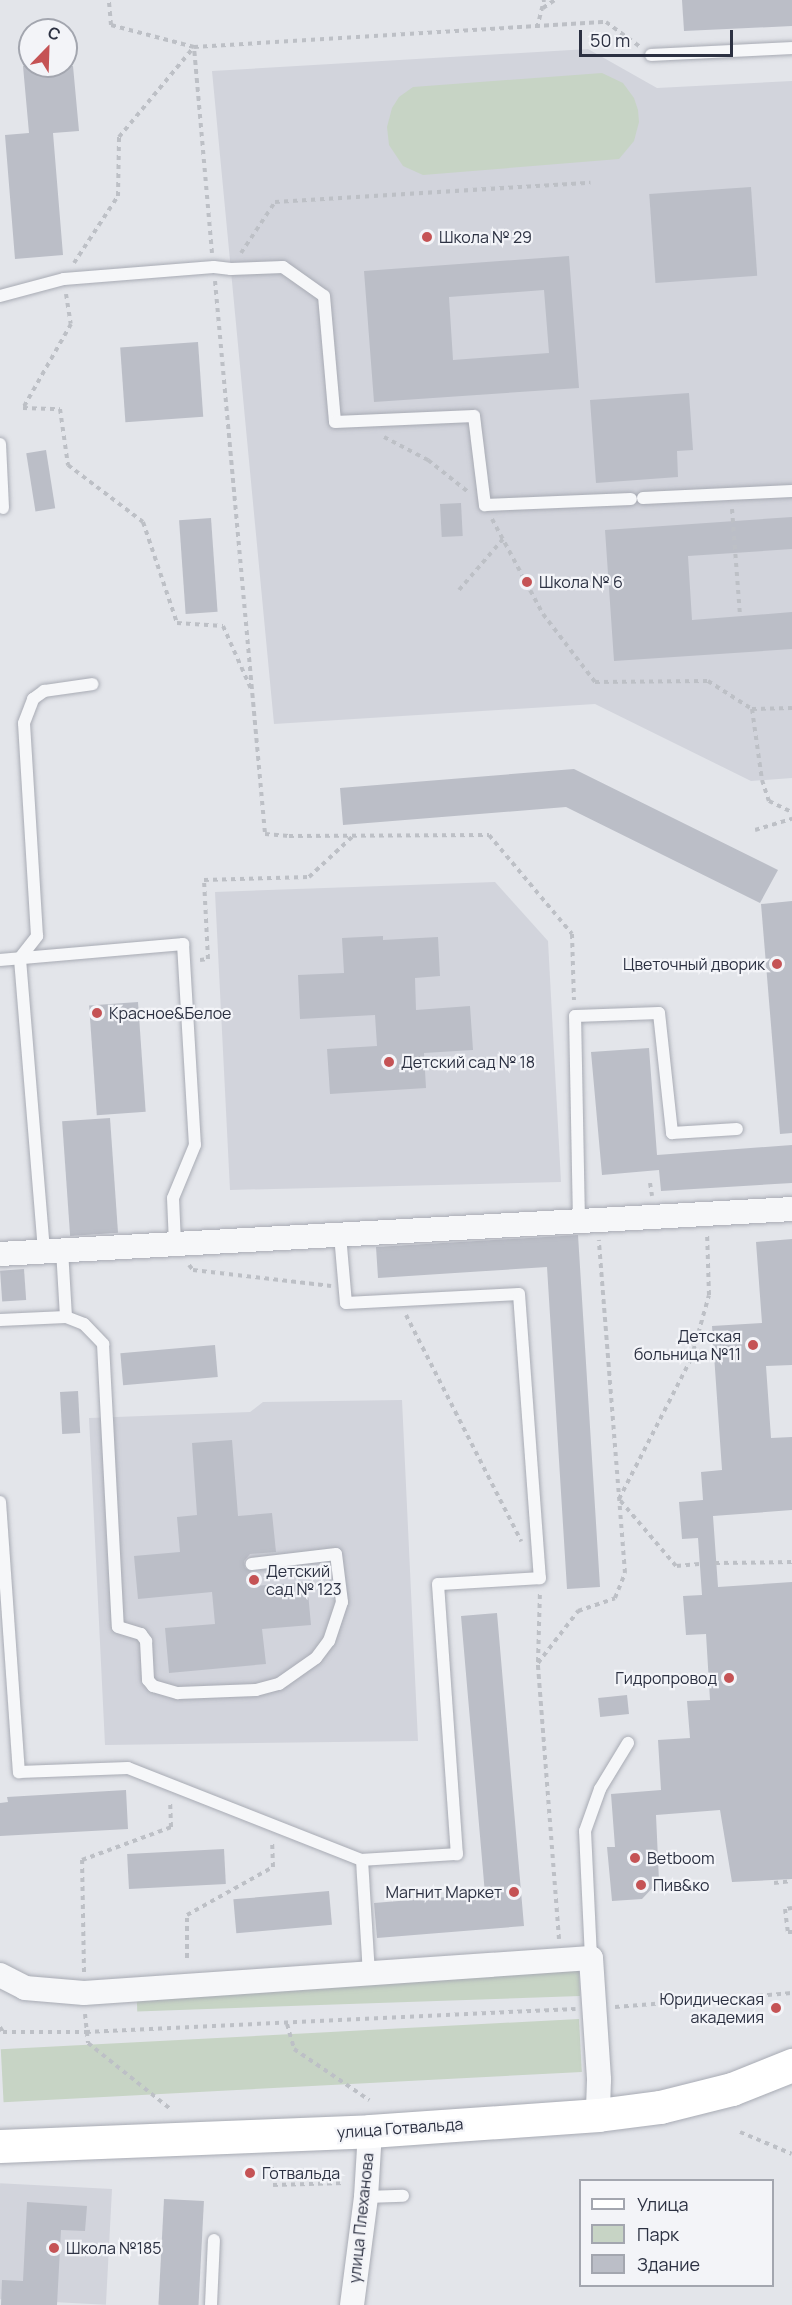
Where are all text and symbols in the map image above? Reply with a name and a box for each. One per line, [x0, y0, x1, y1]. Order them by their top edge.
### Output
north arrow [18, 18, 78, 78]
scale bar [582, 18, 736, 56]
text: С [45, 21, 64, 46]
text: 50 m [590, 28, 630, 52]
place label: Школа № 29 [439, 227, 532, 247]
marker: Школа № 29 [420, 230, 434, 244]
place label: Школа № 6 [539, 572, 623, 592]
marker: Школа № 6 [520, 575, 534, 589]
place label: Цветочный дворик [623, 954, 765, 974]
marker: Цветочный дворик [770, 957, 784, 971]
place label: Красное&Белое [109, 1003, 231, 1023]
marker: Красное&Белое [90, 1006, 104, 1020]
place label: Детский сад № 18 [401, 1052, 535, 1072]
marker: Детский сад № 18 [382, 1055, 396, 1069]
place label: Детская больница №11 [634, 1326, 741, 1364]
marker: Детская больница №11 [746, 1338, 760, 1352]
place label: Детский сад № 123 [266, 1561, 342, 1599]
marker: Детский сад № 123 [247, 1573, 261, 1587]
place label: Гидропровод [615, 1668, 717, 1688]
marker: Гидропровод [722, 1671, 736, 1685]
place label: Betboom [647, 1848, 715, 1868]
marker: Betboom [628, 1851, 642, 1865]
place label: Пив&ко [653, 1875, 709, 1895]
marker: Пив&ко [634, 1878, 648, 1892]
place label: Магнит Маркет [386, 1882, 502, 1902]
marker: Магнит Маркет [507, 1885, 521, 1899]
place label: Юридическая академия [659, 1989, 764, 2027]
marker: Юридическая академия [769, 2001, 783, 2015]
street label: улица Готвальда [336, 2114, 464, 2142]
street label: улица Плеханова [345, 2152, 377, 2284]
place label: Готвальда [262, 2163, 340, 2183]
marker: Готвальда [243, 2166, 257, 2180]
legend [579, 2179, 774, 2287]
text: Улица [637, 2192, 689, 2216]
text: Парк [637, 2222, 679, 2246]
place label: Школа №185 [66, 2238, 162, 2258]
marker: Школа №185 [47, 2241, 61, 2255]
text: Здание [637, 2252, 700, 2276]

